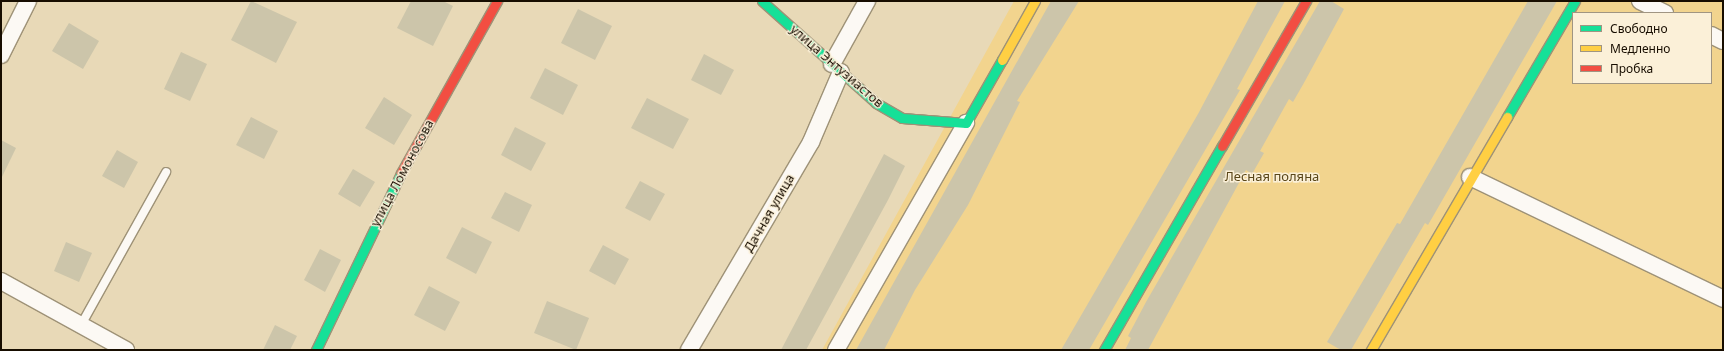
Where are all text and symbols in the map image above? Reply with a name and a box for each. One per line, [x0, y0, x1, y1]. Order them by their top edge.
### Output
legend [1572, 12, 1712, 84]
text: Свободно [1610, 20, 1668, 37]
street label: улица Энтузиастов [787, 21, 887, 111]
text: Медленно [1610, 40, 1670, 57]
text: Пробка [1610, 60, 1653, 77]
street label: улица Ломоносова [367, 117, 437, 229]
park label: Лесная поляна [1225, 168, 1319, 184]
street label: Дачная улица [740, 171, 798, 255]

